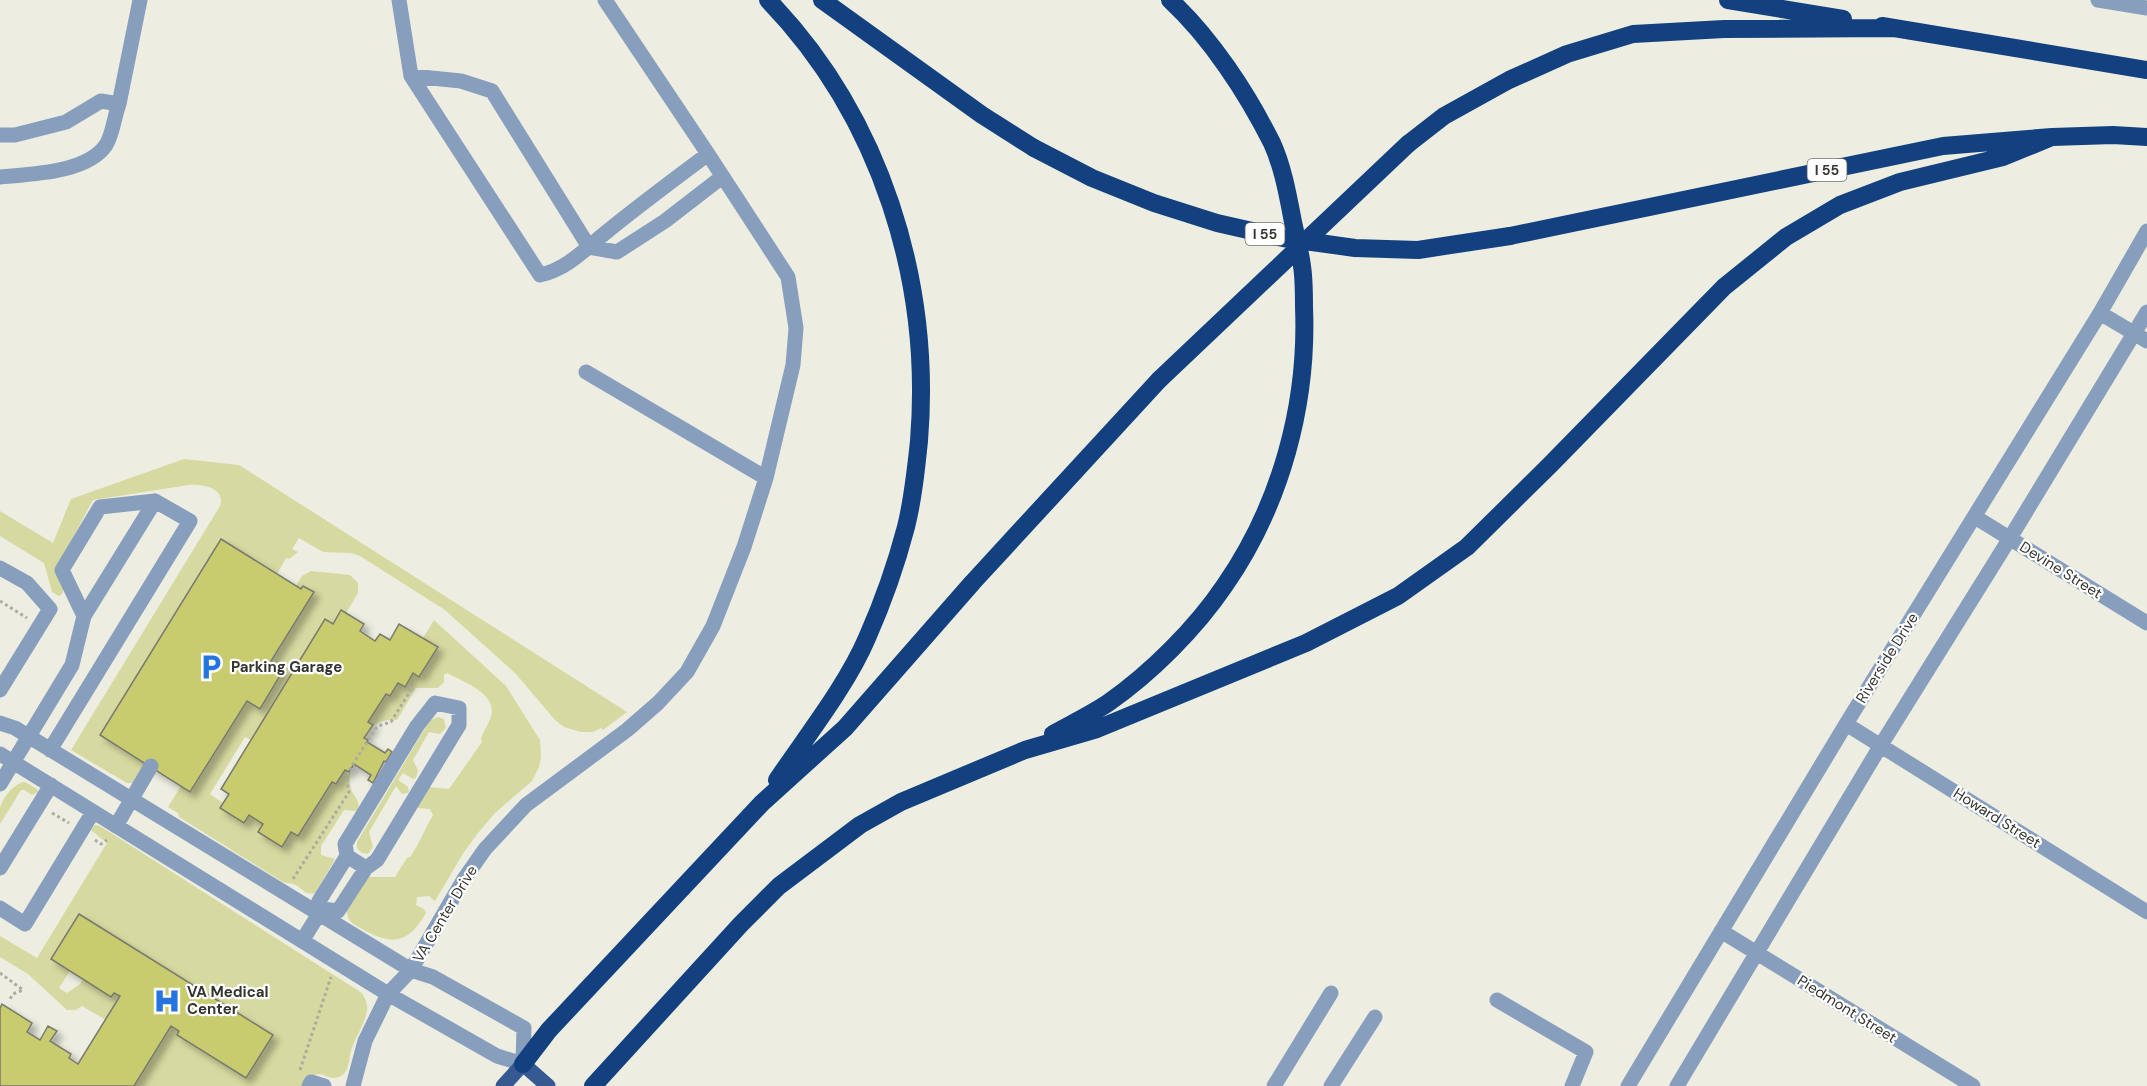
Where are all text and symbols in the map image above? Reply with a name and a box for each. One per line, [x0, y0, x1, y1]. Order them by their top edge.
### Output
road number: I 55 [1808, 159, 1846, 181]
road number: I 55 [1246, 223, 1284, 245]
street label: Devine Street [2016, 537, 2106, 603]
street label: Riverside Drive [1851, 609, 1923, 707]
parking icon: Parking Garage [196, 652, 226, 682]
place label: Parking Garage [231, 657, 342, 677]
street label: Howard Street [1950, 783, 2045, 853]
street label: VA Center Drive [408, 862, 482, 966]
street label: Piedmont Street [1794, 970, 1901, 1048]
place label: VA Medical Center [187, 982, 269, 1019]
hospital icon: VA Medical Center [152, 986, 182, 1016]

